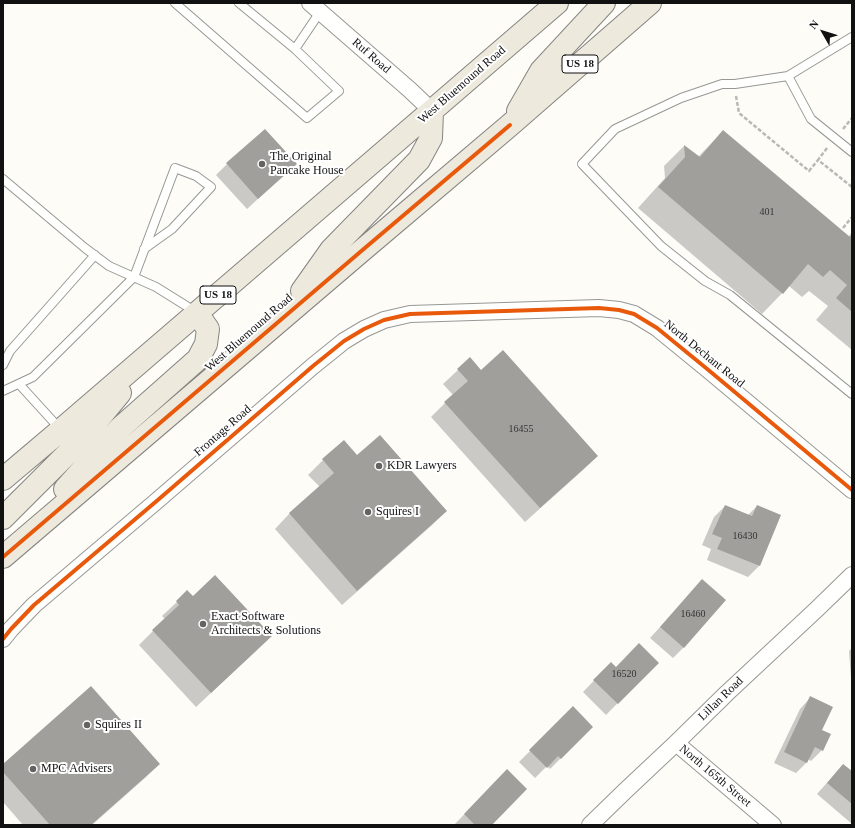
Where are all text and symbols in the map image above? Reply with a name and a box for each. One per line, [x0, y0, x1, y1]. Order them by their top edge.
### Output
north arrow [803, 12, 843, 52]
text: N [807, 18, 821, 31]
street label: Ruf Road [349, 35, 393, 77]
street label: West Bluemound Road [415, 43, 509, 127]
road number: US 18 [562, 55, 598, 73]
place label: The Original Pancake House [270, 150, 344, 178]
marker: The Original Pancake House [257, 159, 267, 169]
house number: 401 [760, 206, 774, 218]
road number: US 18 [200, 286, 236, 304]
street label: West Bluemound Road [202, 291, 296, 375]
street label: North Dechant Road [661, 317, 747, 391]
street label: Frontage Road [191, 402, 255, 460]
house number: 16455 [508, 423, 534, 435]
place label: KDR Lawyers [387, 459, 457, 473]
marker: KDR Lawyers [374, 461, 384, 471]
place label: Squires I [376, 505, 419, 519]
marker: Squires I [363, 507, 373, 517]
house number: 16430 [732, 530, 758, 542]
house number: 16460 [680, 608, 706, 620]
place label: Exact Software Architects & Solutions [211, 610, 321, 638]
marker: Exact Software Architects & Solutions [198, 619, 208, 629]
house number: 16520 [612, 668, 636, 680]
street label: Lillan Road [696, 674, 746, 724]
place label: Squires II [95, 718, 142, 732]
marker: Squires II [82, 720, 92, 730]
street label: North 165th Street [676, 742, 754, 810]
place label: MPC Advisers [41, 762, 112, 776]
marker: MPC Advisers [28, 764, 38, 774]

